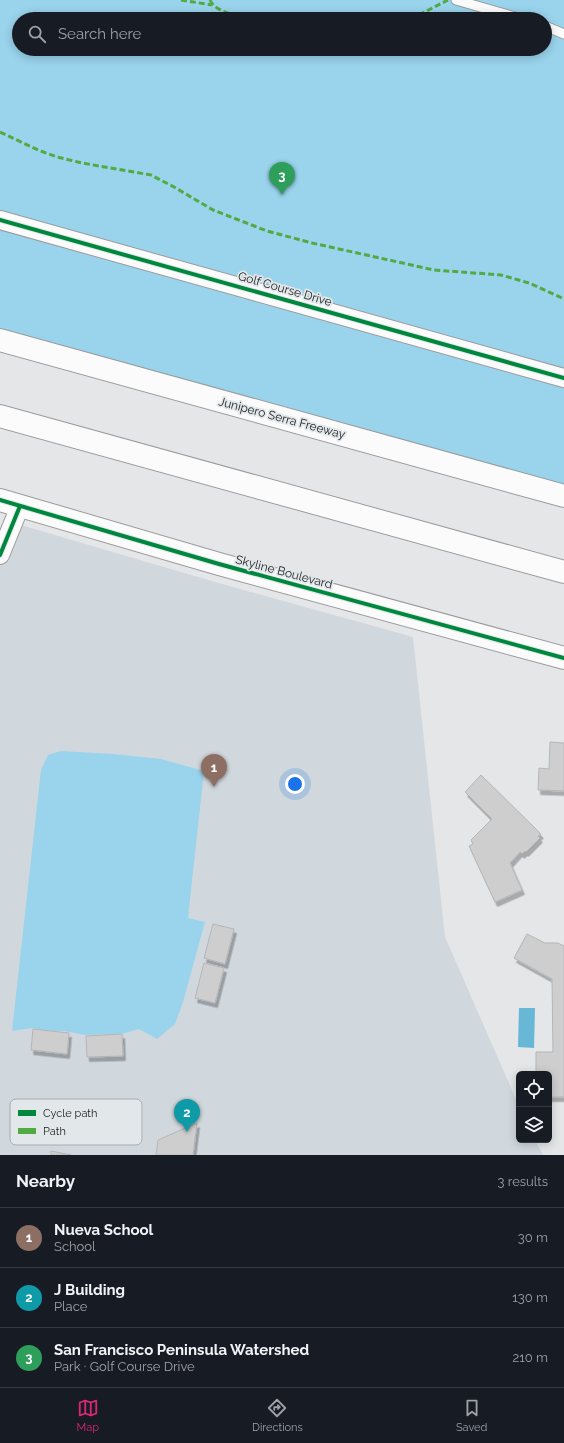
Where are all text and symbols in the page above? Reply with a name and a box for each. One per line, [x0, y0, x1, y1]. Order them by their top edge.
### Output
search box [12, 12, 552, 56]
icon: search [26, 23, 48, 45]
text: Search here [58, 25, 141, 43]
pin: 3 [269, 162, 295, 195]
street label: Golf Course Drive [236, 269, 334, 309]
street label: Junipero Serra Freeway [217, 394, 347, 442]
street label: Skyline Boulevard [234, 552, 334, 592]
pin: 1 [201, 754, 227, 787]
your location [285, 774, 305, 794]
map controls [516, 1071, 552, 1143]
button: locate [516, 1071, 552, 1107]
legend [10, 1099, 142, 1145]
pin: 2 [174, 1099, 200, 1132]
text: Cycle path [43, 1107, 97, 1120]
button: layers [516, 1107, 552, 1143]
text: Path [43, 1125, 66, 1138]
text: Nearby [16, 1171, 75, 1191]
text: 3 results [498, 1174, 548, 1189]
text: Nueva School [54, 1221, 153, 1239]
text: 1 [26, 1230, 32, 1245]
text: 30 m [518, 1230, 548, 1245]
text: School [54, 1239, 96, 1254]
text: J Building [54, 1281, 125, 1299]
text: 2 [25, 1290, 33, 1305]
text: 130 m [512, 1290, 548, 1305]
text: Place [54, 1299, 87, 1314]
text: San Francisco Peninsula Watershed [54, 1341, 309, 1359]
text: 3 [25, 1350, 33, 1365]
text: 210 m [512, 1350, 548, 1365]
text: Park · Golf Course Drive [54, 1359, 195, 1374]
tab: Map [77, 1397, 99, 1434]
tab: Directions [252, 1397, 303, 1434]
tab: Saved [456, 1397, 487, 1434]

